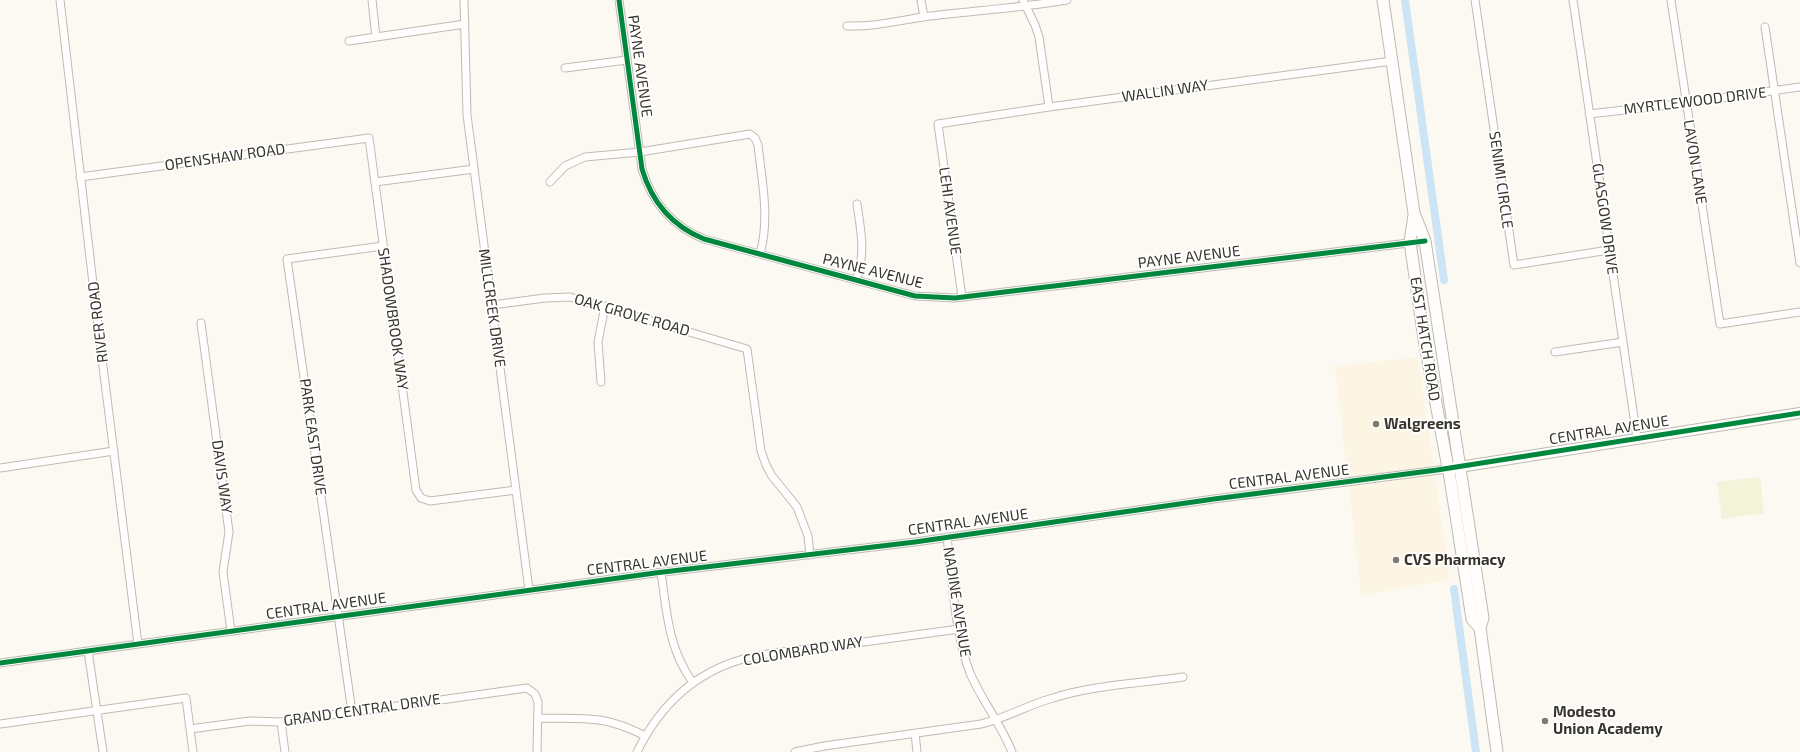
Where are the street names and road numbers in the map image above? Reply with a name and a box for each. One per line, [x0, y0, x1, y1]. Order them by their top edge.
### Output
street label: PAYNE AVENUE [624, 14, 656, 118]
street label: WALLIN WAY [1120, 76, 1210, 106]
street label: MYRTLEWOOD DRIVE [1623, 83, 1767, 119]
street label: LAVON LANE [1679, 118, 1711, 206]
street label: SENIMI CIRCLE [1485, 130, 1517, 230]
street label: OPENSHAW ROAD [164, 140, 286, 174]
street label: GLASGOW DRIVE [1588, 162, 1622, 276]
street label: LEHI AVENUE [935, 166, 965, 256]
street label: PAYNE AVENUE [1137, 242, 1241, 272]
street label: SHADOWBROOK WAY [374, 247, 412, 391]
street label: MILLCREEK DRIVE [475, 247, 509, 369]
street label: PAYNE AVENUE [821, 250, 925, 292]
street label: EAST HATCH ROAD [1406, 276, 1444, 402]
street label: RIVER ROAD [84, 280, 112, 364]
street label: OAK GROVE ROAD [572, 290, 692, 340]
street label: PARK EAST DRIVE [296, 377, 330, 497]
street label: CENTRAL AVENUE [1548, 412, 1670, 448]
street label: DAVIS WAY [208, 439, 236, 515]
street label: CENTRAL AVENUE [1228, 461, 1350, 493]
street label: CENTRAL AVENUE [907, 505, 1029, 539]
street label: NADINE AVENUE [939, 546, 975, 658]
street label: CENTRAL AVENUE [586, 547, 708, 579]
street label: CENTRAL AVENUE [265, 589, 387, 623]
street label: COLOMBARD WAY [742, 633, 864, 669]
street label: GRAND CENTRAL DRIVE [282, 690, 442, 730]

